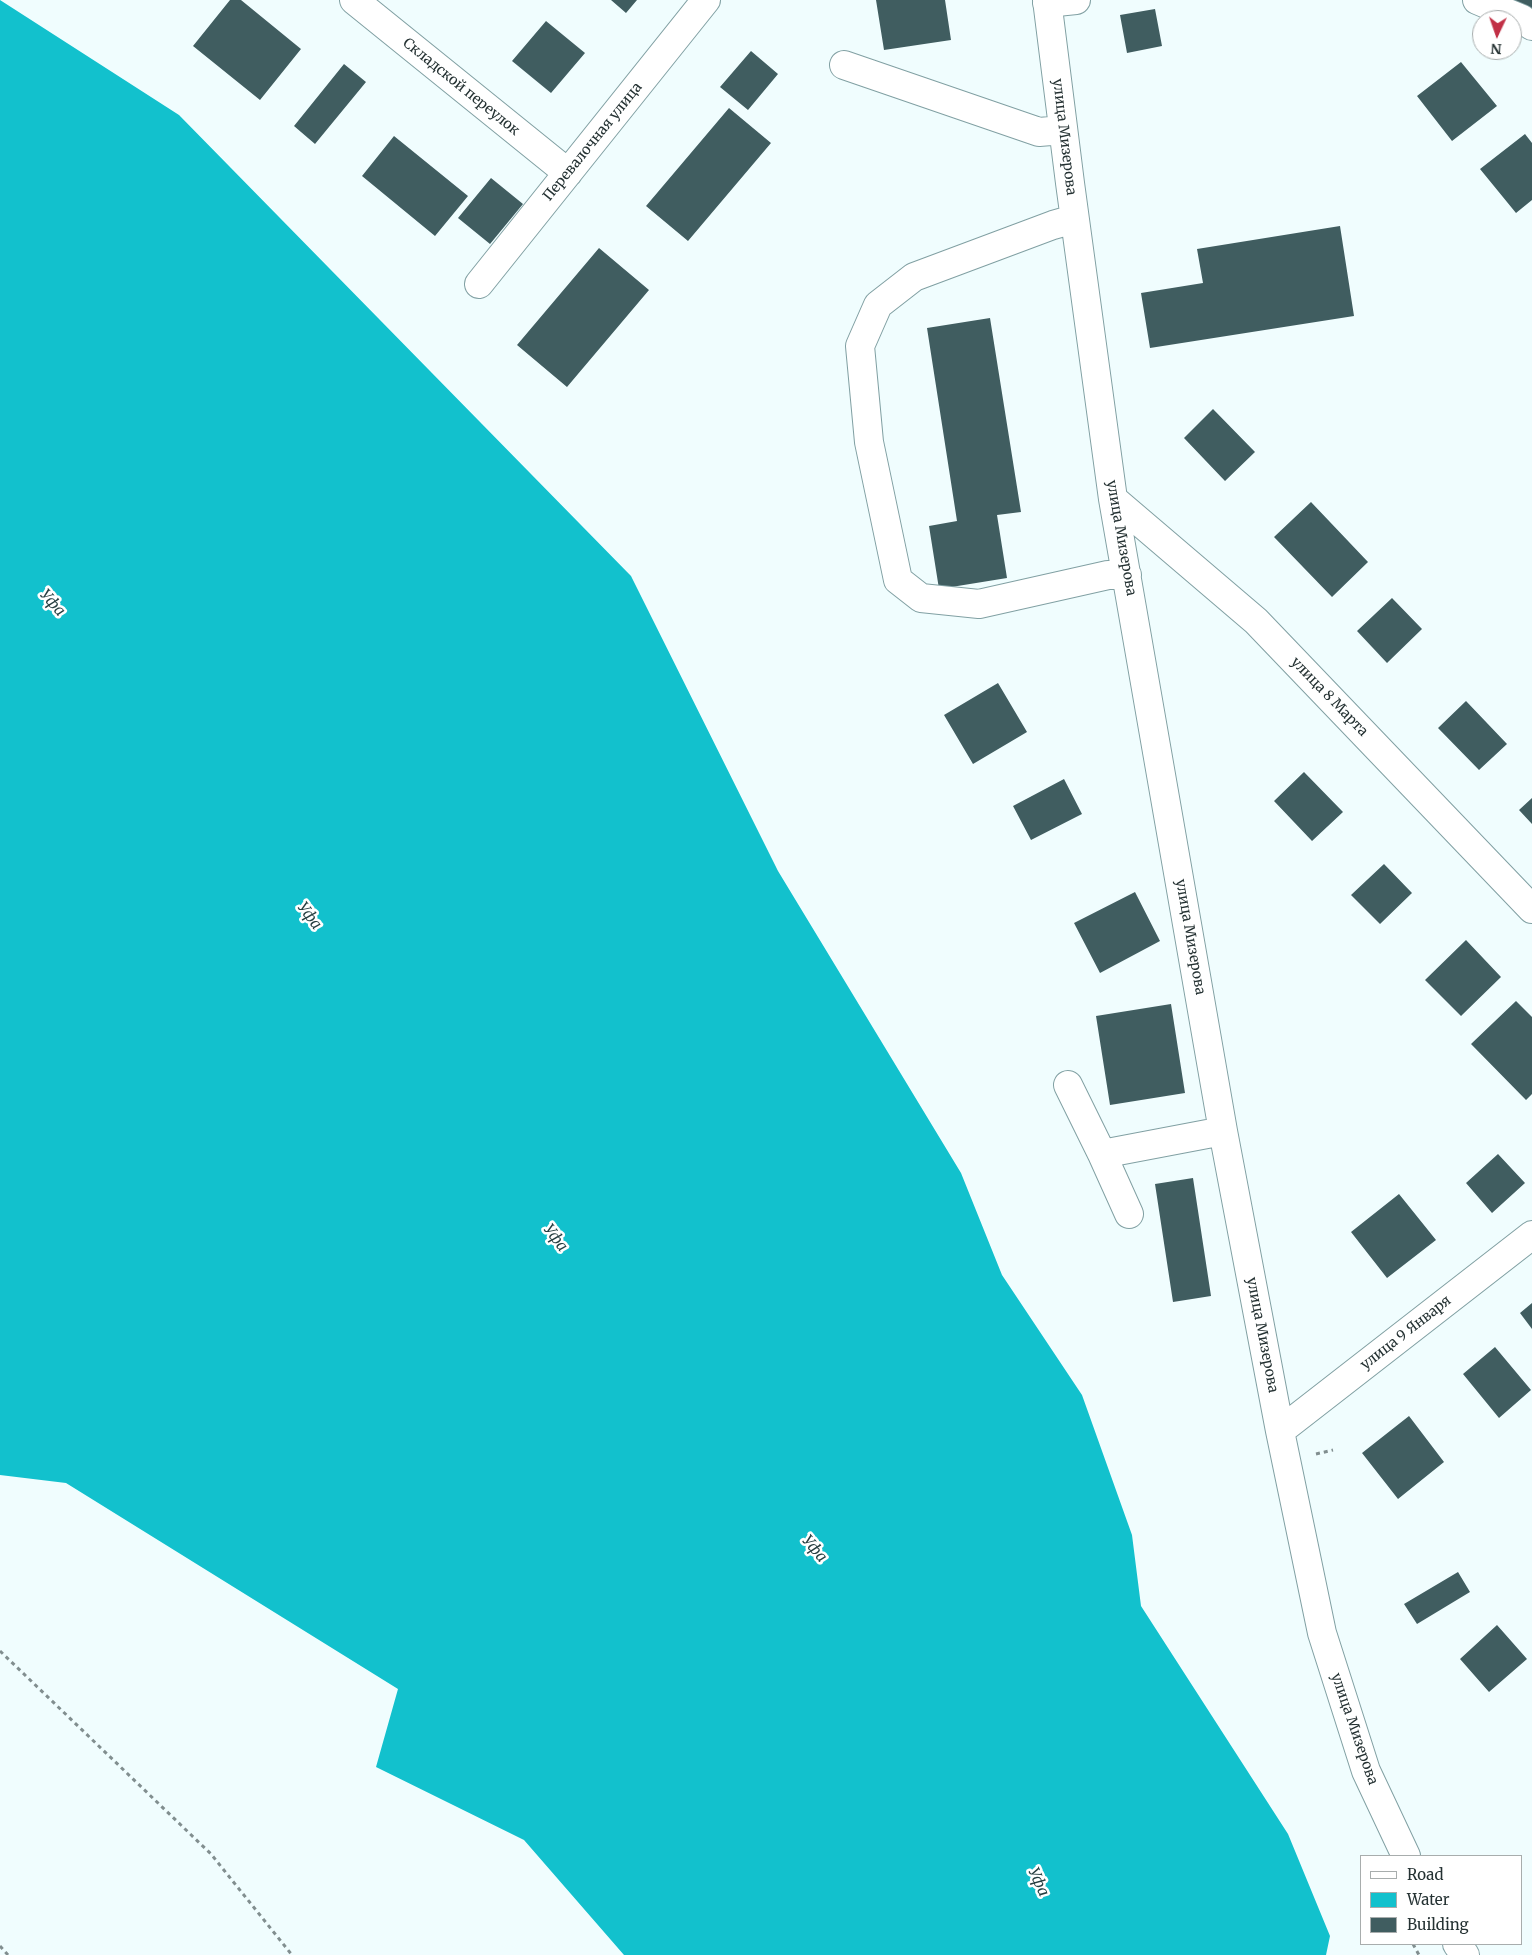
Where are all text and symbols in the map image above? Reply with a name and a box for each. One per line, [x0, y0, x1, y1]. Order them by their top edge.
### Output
north arrow [1472, 10, 1522, 60]
street label: Складской переулок [399, 35, 523, 139]
text: N [1490, 40, 1502, 58]
street label: улица Мизерова [1049, 78, 1079, 196]
street label: Перевалочная улица [540, 79, 646, 205]
street label: улица Мизерова [1103, 479, 1139, 597]
water label: Уфа [35, 586, 69, 620]
street label: улица 8 Марта [1287, 654, 1371, 740]
street label: улица Мизерова [1172, 878, 1208, 996]
water label: Уфа [293, 899, 325, 933]
water label: Уфа [539, 1221, 571, 1255]
street label: улица Мизерова [1243, 1276, 1281, 1394]
street label: улица 9 Января [1357, 1292, 1455, 1374]
water label: Уфа [798, 1532, 830, 1566]
street label: улица Мизерова [1327, 1671, 1381, 1787]
legend [1360, 1855, 1522, 1945]
water label: Уфа [1024, 1865, 1052, 1899]
text: Road [1407, 1865, 1443, 1884]
text: Water [1407, 1890, 1449, 1909]
text: Building [1407, 1915, 1469, 1934]

